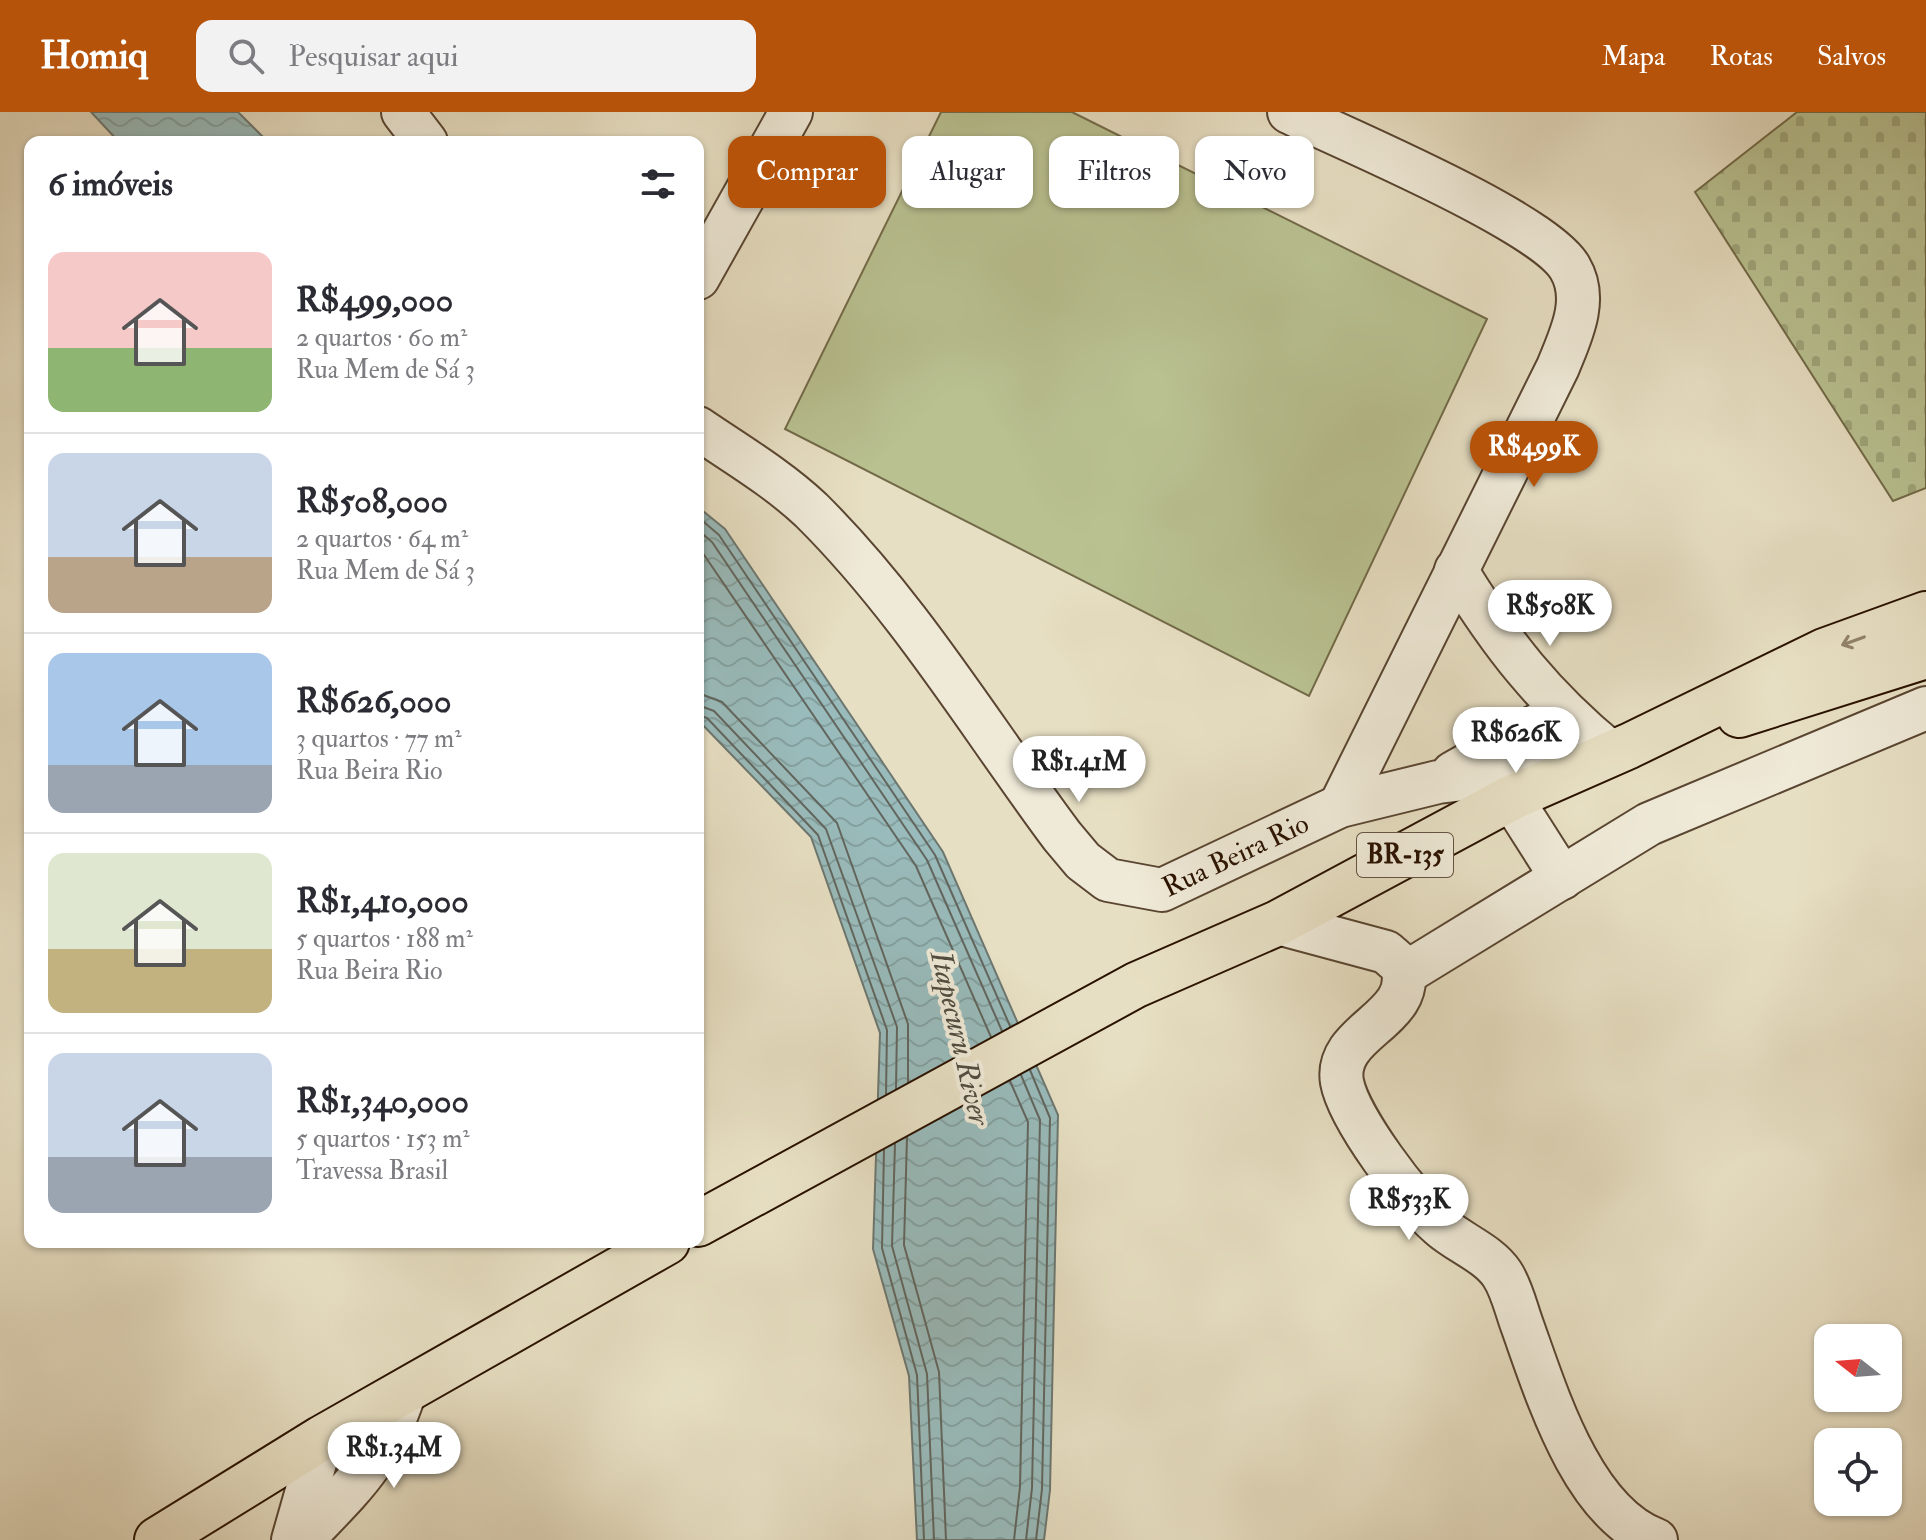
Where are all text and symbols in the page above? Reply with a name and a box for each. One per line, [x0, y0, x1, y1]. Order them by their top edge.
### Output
search box [196, 20, 756, 92]
text: Homiq [40, 32, 148, 80]
icon: search [224, 34, 268, 78]
text: Pesquisar aqui [288, 38, 459, 75]
text: Mapa [1601, 39, 1665, 74]
text: Rotas [1709, 39, 1773, 74]
text: Salvos [1817, 39, 1886, 74]
chip: Comprar [728, 136, 886, 208]
chip: Alugar [902, 136, 1033, 208]
chip: Filtros [1049, 136, 1179, 208]
chip: Novo [1195, 136, 1314, 208]
icon: filters [636, 162, 680, 206]
text: 6 imóveis [48, 163, 173, 206]
text: R$499,000 [296, 279, 453, 322]
icon: home [112, 284, 208, 380]
text: 2 quartos · 60 m² [296, 322, 467, 354]
text: Rua Mem de Sá 3 [296, 354, 475, 386]
pin: R$499K [1469, 421, 1599, 489]
text: R$499K [1488, 431, 1580, 463]
text: R$508,000 [296, 480, 448, 523]
icon: home [112, 485, 208, 581]
text: 2 quartos · 64 m² [296, 523, 468, 555]
text: Rua Mem de Sá 3 [296, 555, 475, 587]
pin: R$508K [1485, 580, 1615, 648]
text: R$508K [1506, 590, 1594, 622]
one-way arrow [1841, 635, 1866, 649]
text: R$626,000 [296, 680, 451, 723]
icon: home [112, 685, 208, 781]
pin: R$626K [1451, 707, 1581, 775]
text: R$626K [1471, 717, 1561, 749]
text: 3 quartos · 77 m² [296, 723, 462, 755]
pin: R$1.41M [1005, 736, 1153, 804]
text: R$1.41M [1031, 746, 1127, 778]
text: Rua Beira Rio [296, 755, 443, 787]
street label: Rua Beira Rio [1157, 806, 1314, 905]
road number: BR-135 [1357, 833, 1453, 877]
text: R$1,410,000 [296, 880, 469, 923]
icon: home [112, 885, 208, 981]
text: 5 quartos · 188 m² [296, 923, 473, 955]
water label: Itapecuru River [922, 945, 998, 1130]
text: Rua Beira Rio [296, 955, 443, 987]
text: R$1,340,000 [296, 1080, 469, 1123]
icon: home [112, 1085, 208, 1181]
text: 5 quartos · 153 m² [296, 1123, 470, 1155]
text: Travessa Brasil [296, 1155, 448, 1187]
pin: R$533K [1344, 1174, 1474, 1242]
text: R$533K [1368, 1184, 1450, 1216]
north arrow [1814, 1324, 1902, 1412]
map controls [1814, 1324, 1902, 1516]
pin: R$1.34M [320, 1422, 468, 1490]
button: locate [1814, 1428, 1902, 1516]
text: R$1.34M [346, 1432, 442, 1464]

